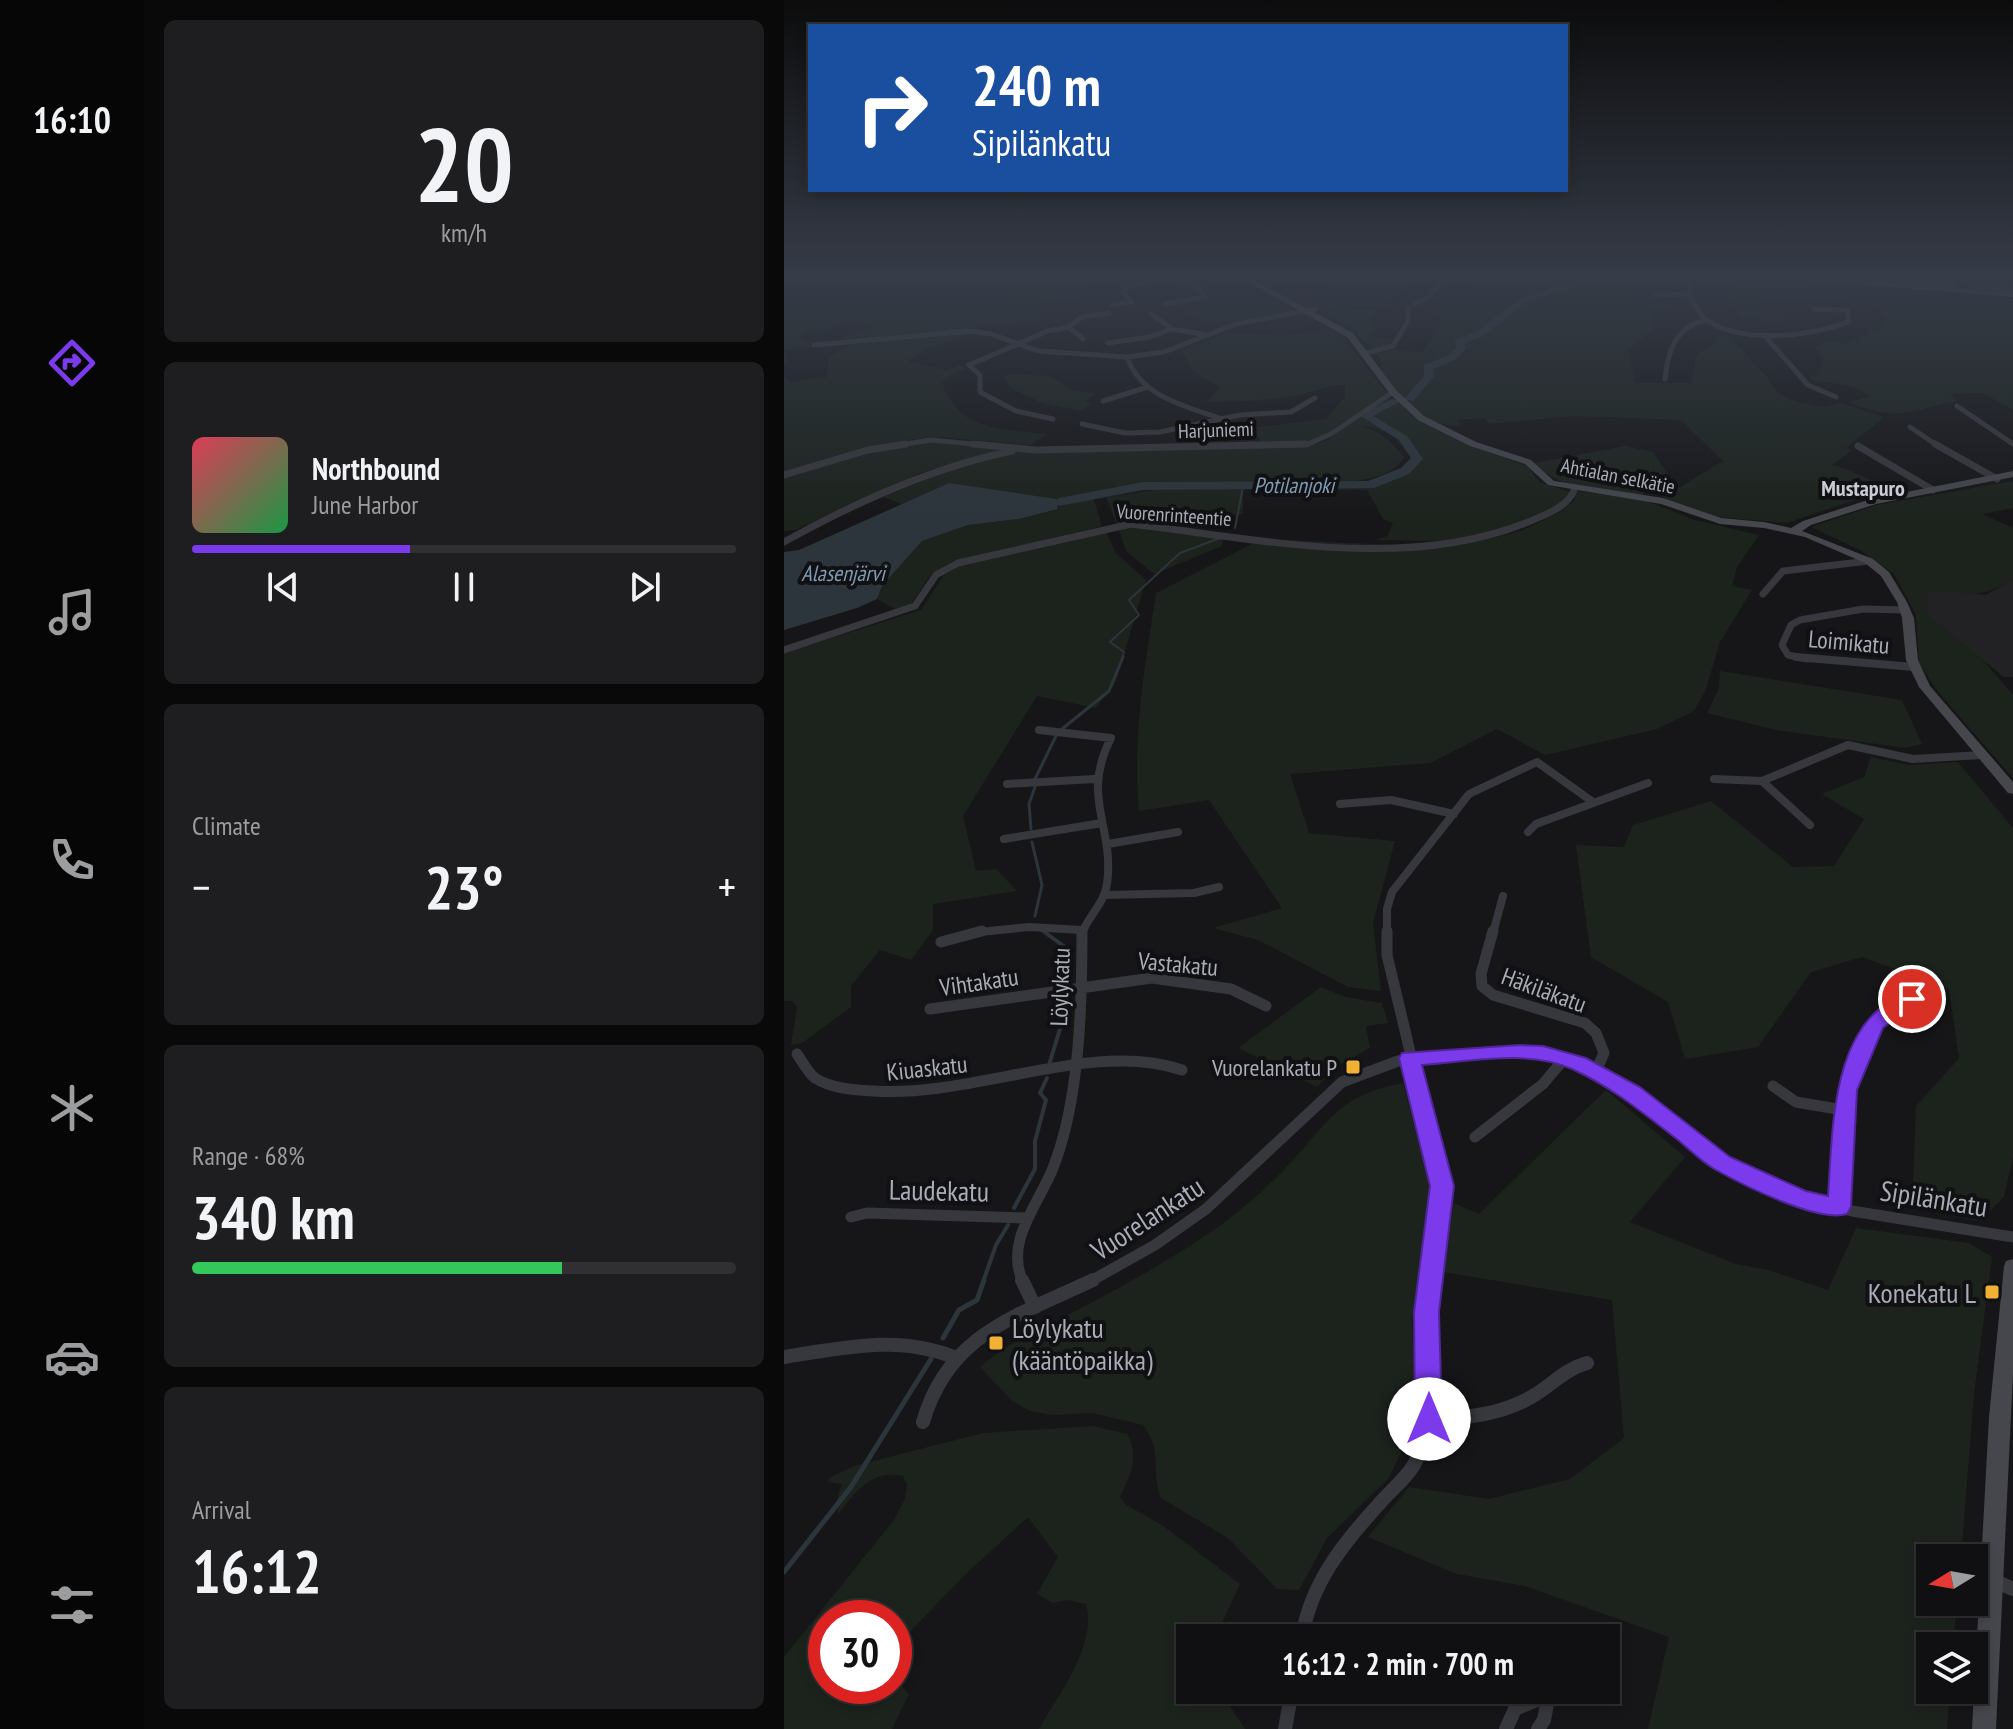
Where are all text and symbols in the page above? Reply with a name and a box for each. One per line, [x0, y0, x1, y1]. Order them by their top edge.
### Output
text: 240 m [972, 49, 1101, 121]
icon: right [840, 56, 944, 160]
text: 16:10 [33, 96, 111, 143]
text: 20 [414, 96, 514, 231]
text: Sipilänkatu [972, 119, 1111, 166]
text: km/h [441, 216, 487, 249]
icon: directions [44, 335, 100, 391]
street label: Harjuniemi [1178, 416, 1254, 444]
text: Northbound [312, 449, 440, 488]
street label: Ahtialan selkätie [1559, 452, 1677, 500]
water label: Potilanjoki [1254, 471, 1338, 499]
district label: Mustapuro [1821, 474, 1905, 502]
text: June Harbor [312, 488, 418, 521]
street label: Vuorenrinteentie [1115, 498, 1233, 532]
water label: Alasenjärvi [801, 559, 888, 587]
icon: previous [261, 565, 305, 609]
icon: pause [442, 565, 486, 609]
icon: next [623, 565, 667, 609]
icon: music [44, 584, 100, 640]
street label: Loimikatu [1807, 623, 1891, 661]
text: Climate [192, 809, 261, 842]
icon: phone [44, 832, 100, 888]
text: 23° [424, 848, 504, 926]
text: − [192, 858, 210, 915]
text: + [718, 858, 736, 915]
street label: Vastakatu [1136, 945, 1219, 983]
street label: Löylykatu [1043, 947, 1077, 1027]
street label: Häkiläkatu [1497, 960, 1591, 1020]
street label: Vihtakatu [937, 961, 1020, 1003]
pin [1878, 965, 1946, 1033]
icon: arrive [1890, 977, 1934, 1021]
street label: Kiuaskatu [885, 1048, 969, 1088]
place label: Vuorelankatu P [1211, 1052, 1337, 1083]
marker: Vuorelankatu P [1344, 1058, 1362, 1076]
icon: climate [44, 1080, 100, 1136]
text: Range · 68% [192, 1139, 305, 1172]
street label: Vuorelankatu [1083, 1168, 1210, 1269]
street label: Laudekatu [889, 1171, 989, 1209]
street label: Sipilänkatu [1878, 1171, 1990, 1225]
text: 340 km [192, 1178, 355, 1256]
place label: Konekatu L [1868, 1274, 1976, 1311]
marker: Konekatu L [1983, 1283, 2001, 1301]
place label: Löylykatu (kääntöpaikka) [1012, 1309, 1153, 1378]
icon: car [44, 1329, 100, 1385]
marker: Löylykatu (kääntöpaikka) [987, 1334, 1005, 1352]
position arrow [1387, 1377, 1471, 1461]
text: Arrival [192, 1493, 251, 1526]
text: 16:12 [192, 1532, 322, 1610]
north arrow [1916, 1544, 1988, 1616]
map controls [1916, 1544, 1988, 1704]
icon: filters [44, 1577, 100, 1633]
speed limit sign: 30 [808, 1600, 912, 1704]
button: layers [1916, 1632, 1988, 1704]
text: 16:12 · 2 min · 700 m [1282, 1644, 1514, 1683]

